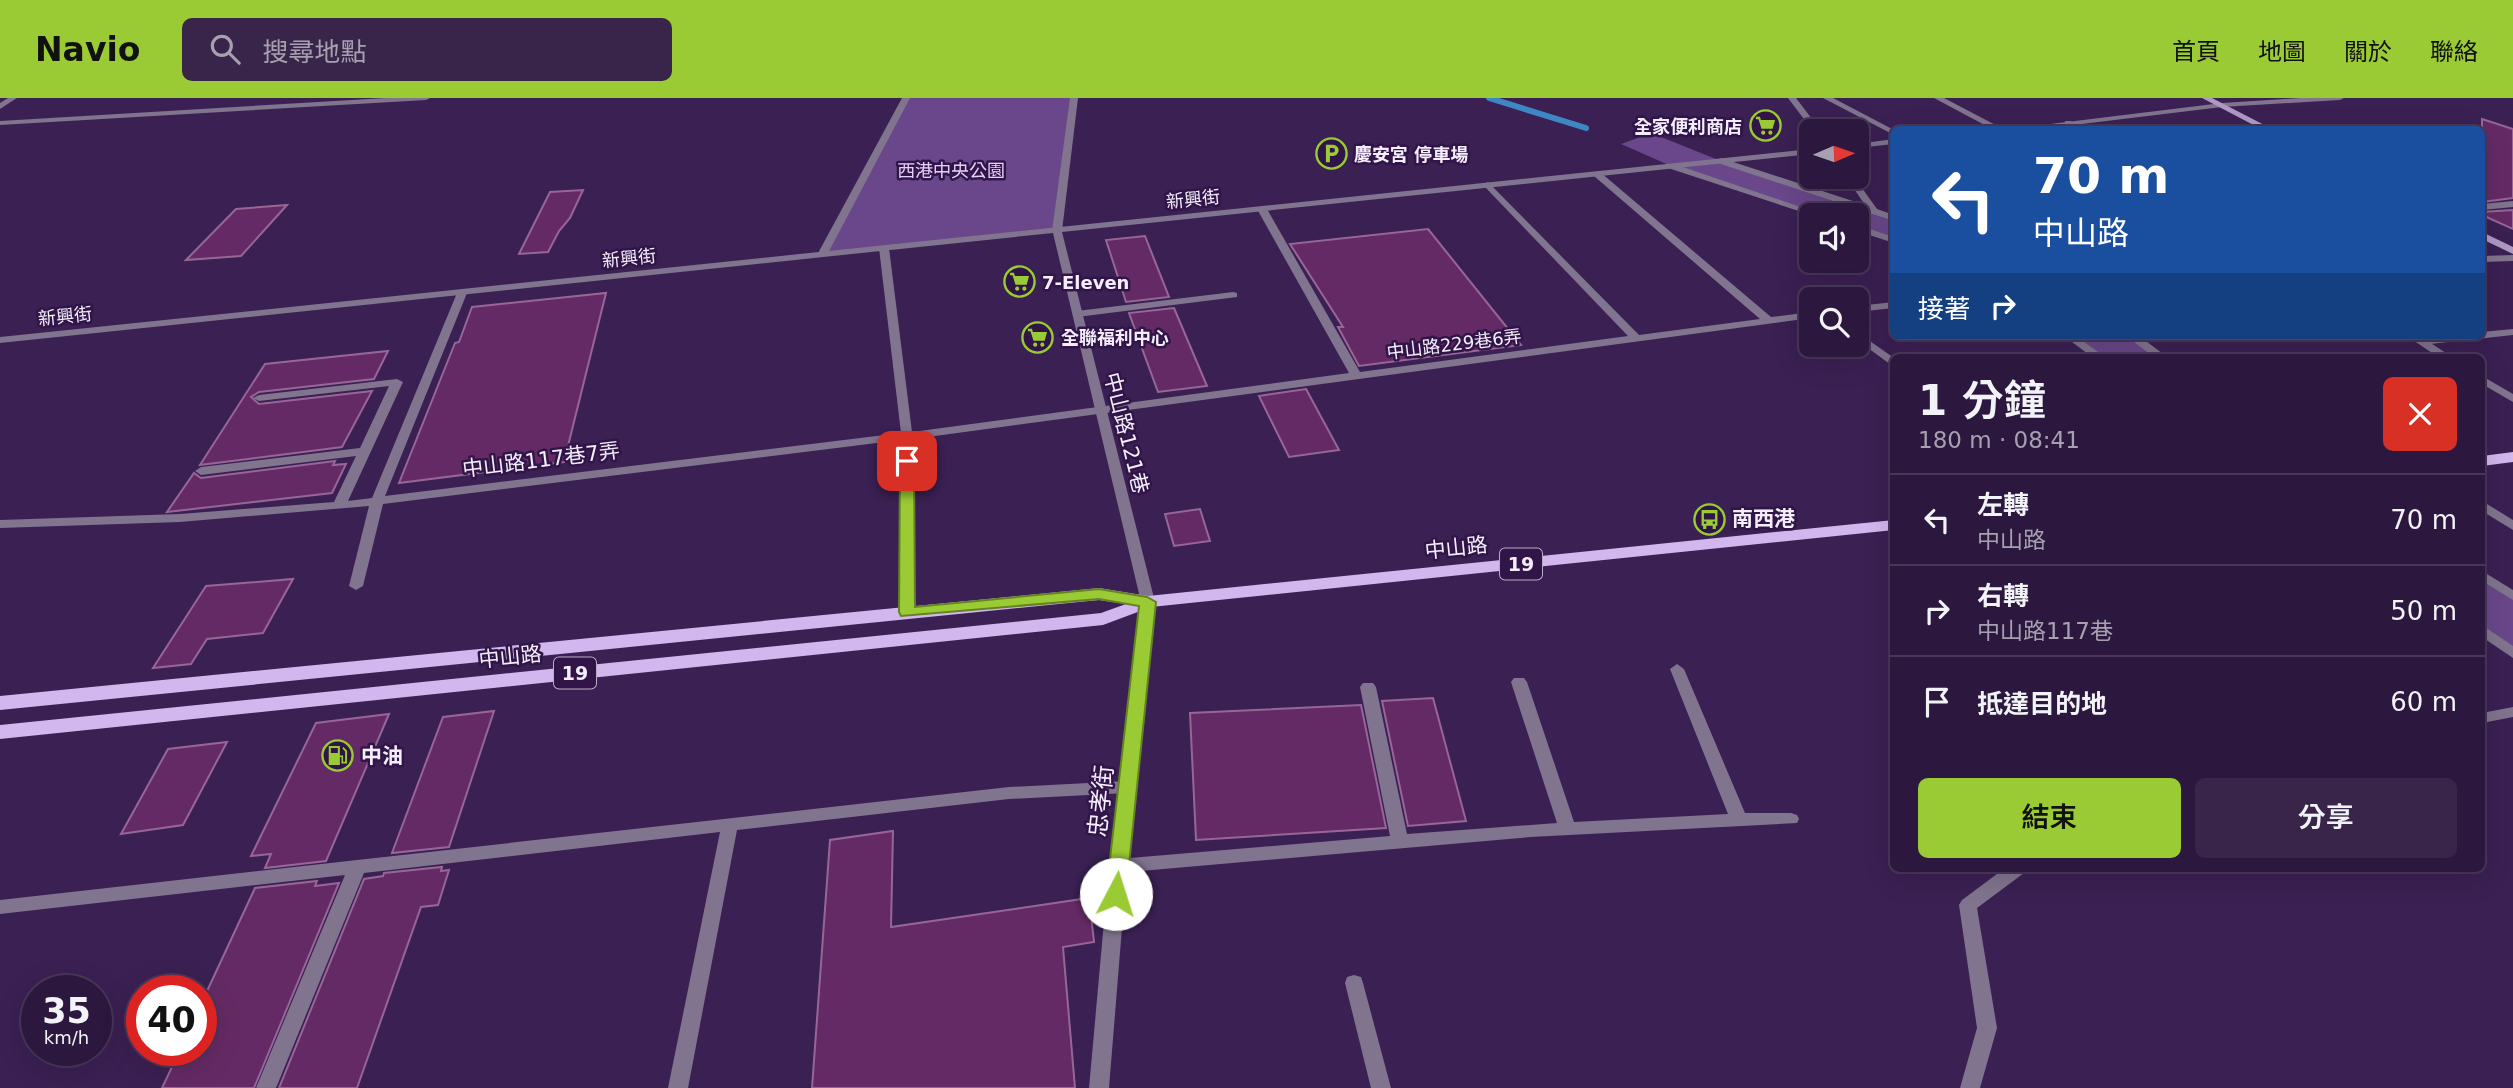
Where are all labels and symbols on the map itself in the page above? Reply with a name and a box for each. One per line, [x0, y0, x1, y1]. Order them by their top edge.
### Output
supermarket icon: 全家便利商店 [1748, 109, 1782, 143]
place label: 全家便利商店 [1634, 116, 1742, 137]
north arrow [1799, 119, 1869, 189]
parking icon: 慶安宮 停車場 [1314, 137, 1348, 171]
place label: 慶安宮 停車場 [1354, 144, 1468, 165]
park label: 西港中央公園 [897, 160, 1005, 181]
street label: 新興街 [1165, 186, 1221, 212]
street label: 新興街 [601, 245, 657, 271]
supermarket icon: 7-Eleven [1002, 265, 1036, 299]
place label: 7-Eleven [1042, 272, 1129, 293]
street label: 新興街 [37, 303, 93, 329]
supermarket icon: 全聯福利中心 [1021, 320, 1055, 354]
street label: 中山路229巷6弄 [1385, 325, 1523, 363]
place label: 全聯福利中心 [1061, 327, 1169, 348]
street label: 中山路121巷 [1099, 370, 1153, 496]
pin [877, 431, 937, 491]
street label: 中山路117巷7弄 [461, 438, 621, 482]
bus stop icon: 南西港 [1692, 502, 1726, 536]
place label: 南西港 [1732, 507, 1795, 531]
street label: 中山路 [1423, 533, 1489, 563]
road number: 19 [1500, 548, 1542, 579]
street label: 中山路 [477, 642, 543, 672]
road number: 19 [554, 658, 596, 688]
fuel station icon: 中油 [321, 739, 355, 773]
place label: 中油 [361, 744, 403, 768]
street label: 忠孝街 [1083, 764, 1119, 838]
position arrow [1079, 857, 1153, 931]
speed limit sign: 40 [126, 975, 217, 1066]

